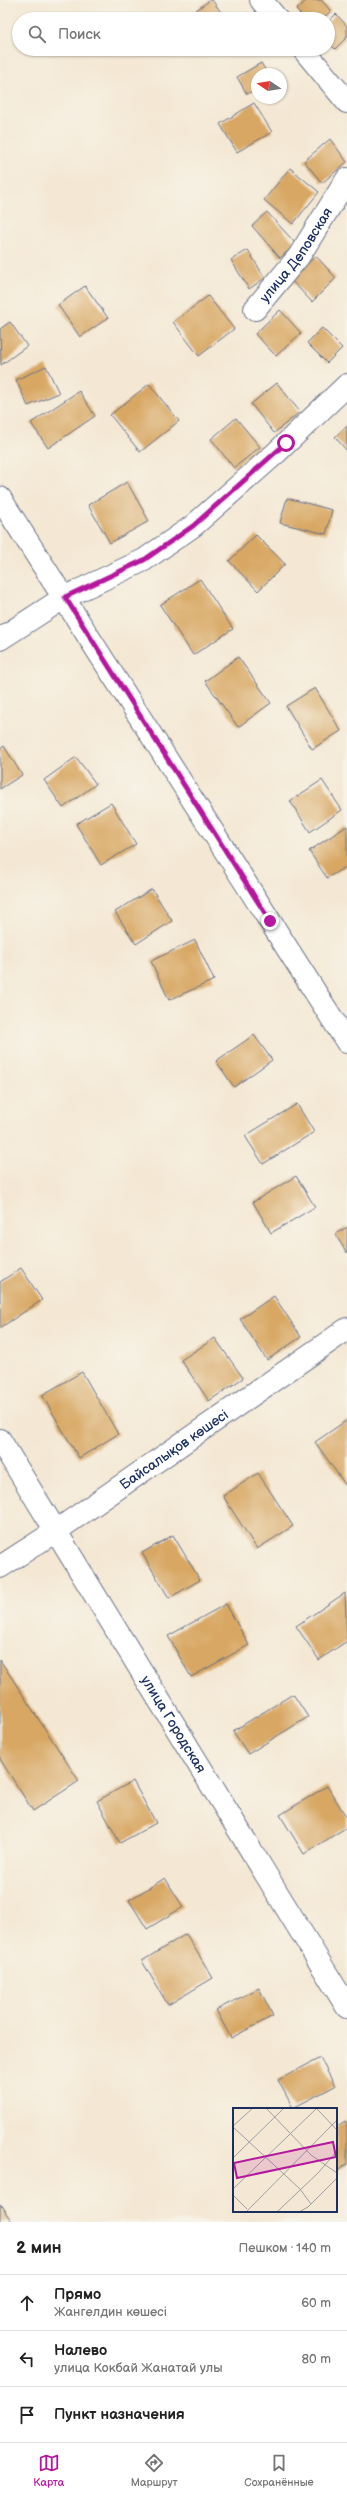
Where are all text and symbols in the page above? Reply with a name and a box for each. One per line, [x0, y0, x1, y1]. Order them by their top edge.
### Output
search box [12, 12, 335, 56]
icon: search [26, 23, 48, 45]
text: Поиск [58, 25, 101, 44]
north arrow [251, 68, 287, 104]
street label: улица Деповская [256, 204, 336, 306]
route start [277, 434, 295, 452]
route end [261, 912, 279, 930]
street label: Байсалықов көшесі [116, 1406, 231, 1493]
street label: улица Городская [138, 1672, 210, 1776]
inset map [233, 2108, 337, 2212]
text: 2 мин [16, 2238, 62, 2258]
text: Пешком · 140 m [239, 2240, 331, 2256]
text: Прямо [54, 2285, 101, 2304]
icon: ahead [16, 2292, 38, 2314]
text: 60 m [301, 2295, 331, 2311]
text: Жангелдин көшесі [54, 2304, 167, 2320]
text: Налево [54, 2341, 107, 2360]
icon: left [16, 2348, 38, 2370]
text: 80 m [302, 2351, 331, 2367]
text: улица Кокбай Жанатай улы [54, 2360, 223, 2376]
icon: arrive [16, 2404, 38, 2426]
text: Пункт назначения [54, 2405, 185, 2424]
tab: Карта [33, 2452, 64, 2489]
tab: Маршрут [131, 2452, 178, 2489]
tab: Сохранённые [244, 2452, 314, 2489]

